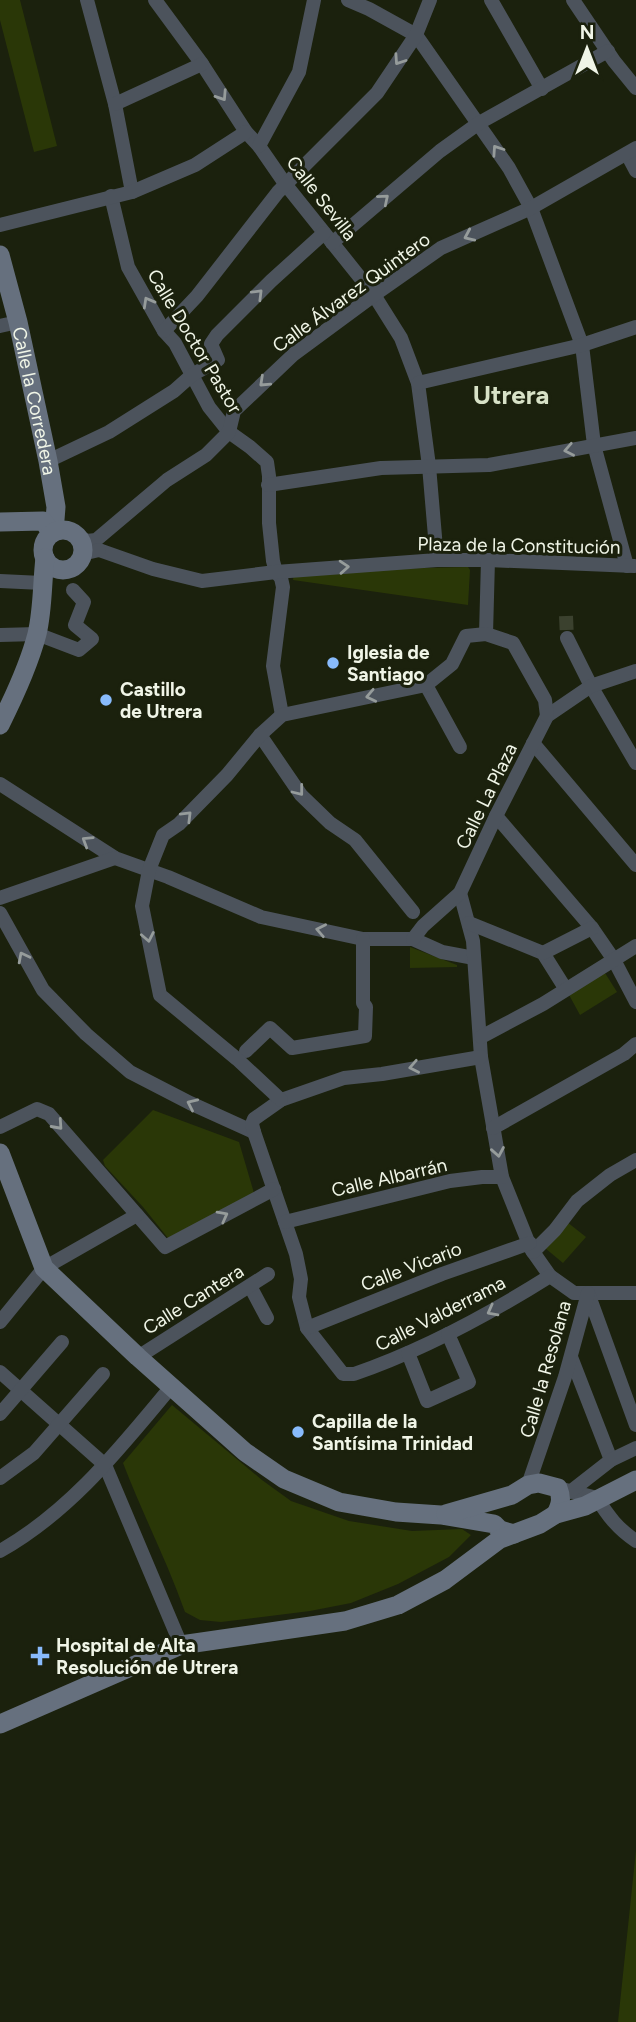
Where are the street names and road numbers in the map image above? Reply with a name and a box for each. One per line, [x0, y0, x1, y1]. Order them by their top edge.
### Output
street label: Calle Sevilla [281, 151, 362, 245]
street label: Calle Álvarez Quintero [268, 227, 435, 357]
street label: Calle Doctor Pastor [142, 265, 247, 418]
street label: Calle la Corredera [7, 325, 61, 477]
street label: Plaza de la Constitución [417, 532, 621, 559]
street label: Calle La Plaza [451, 740, 522, 853]
street label: Calle Albarrán [329, 1153, 449, 1202]
street label: Calle Vicario [357, 1237, 465, 1296]
street label: Calle Cantera [139, 1259, 248, 1339]
street label: Calle Valderrama [371, 1271, 509, 1356]
street label: Calle la Resolana [515, 1298, 576, 1440]

